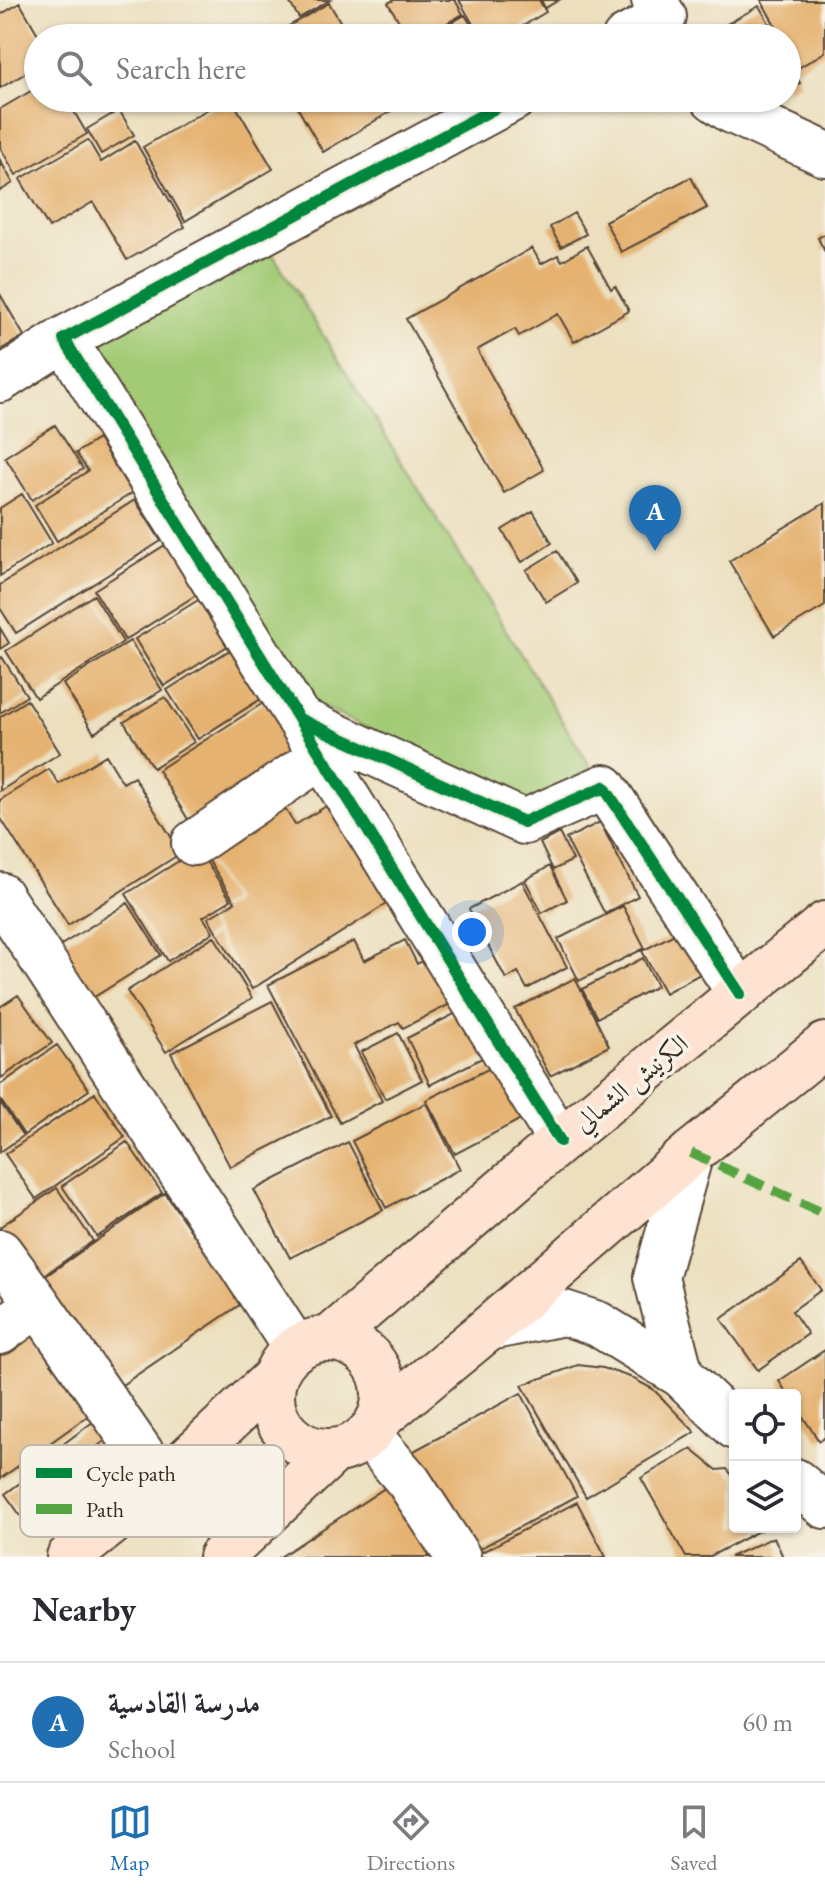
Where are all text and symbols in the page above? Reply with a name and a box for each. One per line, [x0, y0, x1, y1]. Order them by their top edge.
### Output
search box [24, 24, 801, 112]
icon: search [52, 46, 96, 90]
text: Search here [116, 49, 246, 88]
pin: A [629, 485, 681, 551]
your location [452, 912, 492, 952]
street label: الكرنيش الشمالي [567, 1026, 698, 1143]
map controls [729, 1389, 801, 1533]
button: locate [729, 1389, 801, 1461]
legend [20, 1445, 284, 1537]
text: Cycle path [86, 1459, 176, 1488]
button: layers [729, 1461, 801, 1533]
text: Path [86, 1495, 124, 1524]
text: Nearby [32, 1587, 136, 1631]
text: مدرسة القادسية [108, 1683, 261, 1722]
text: A [49, 1705, 67, 1739]
text: 60 m [743, 1705, 793, 1739]
text: School [108, 1732, 176, 1766]
tab: Map [108, 1800, 152, 1877]
tab: Directions [367, 1800, 455, 1877]
tab: Saved [670, 1800, 717, 1877]

